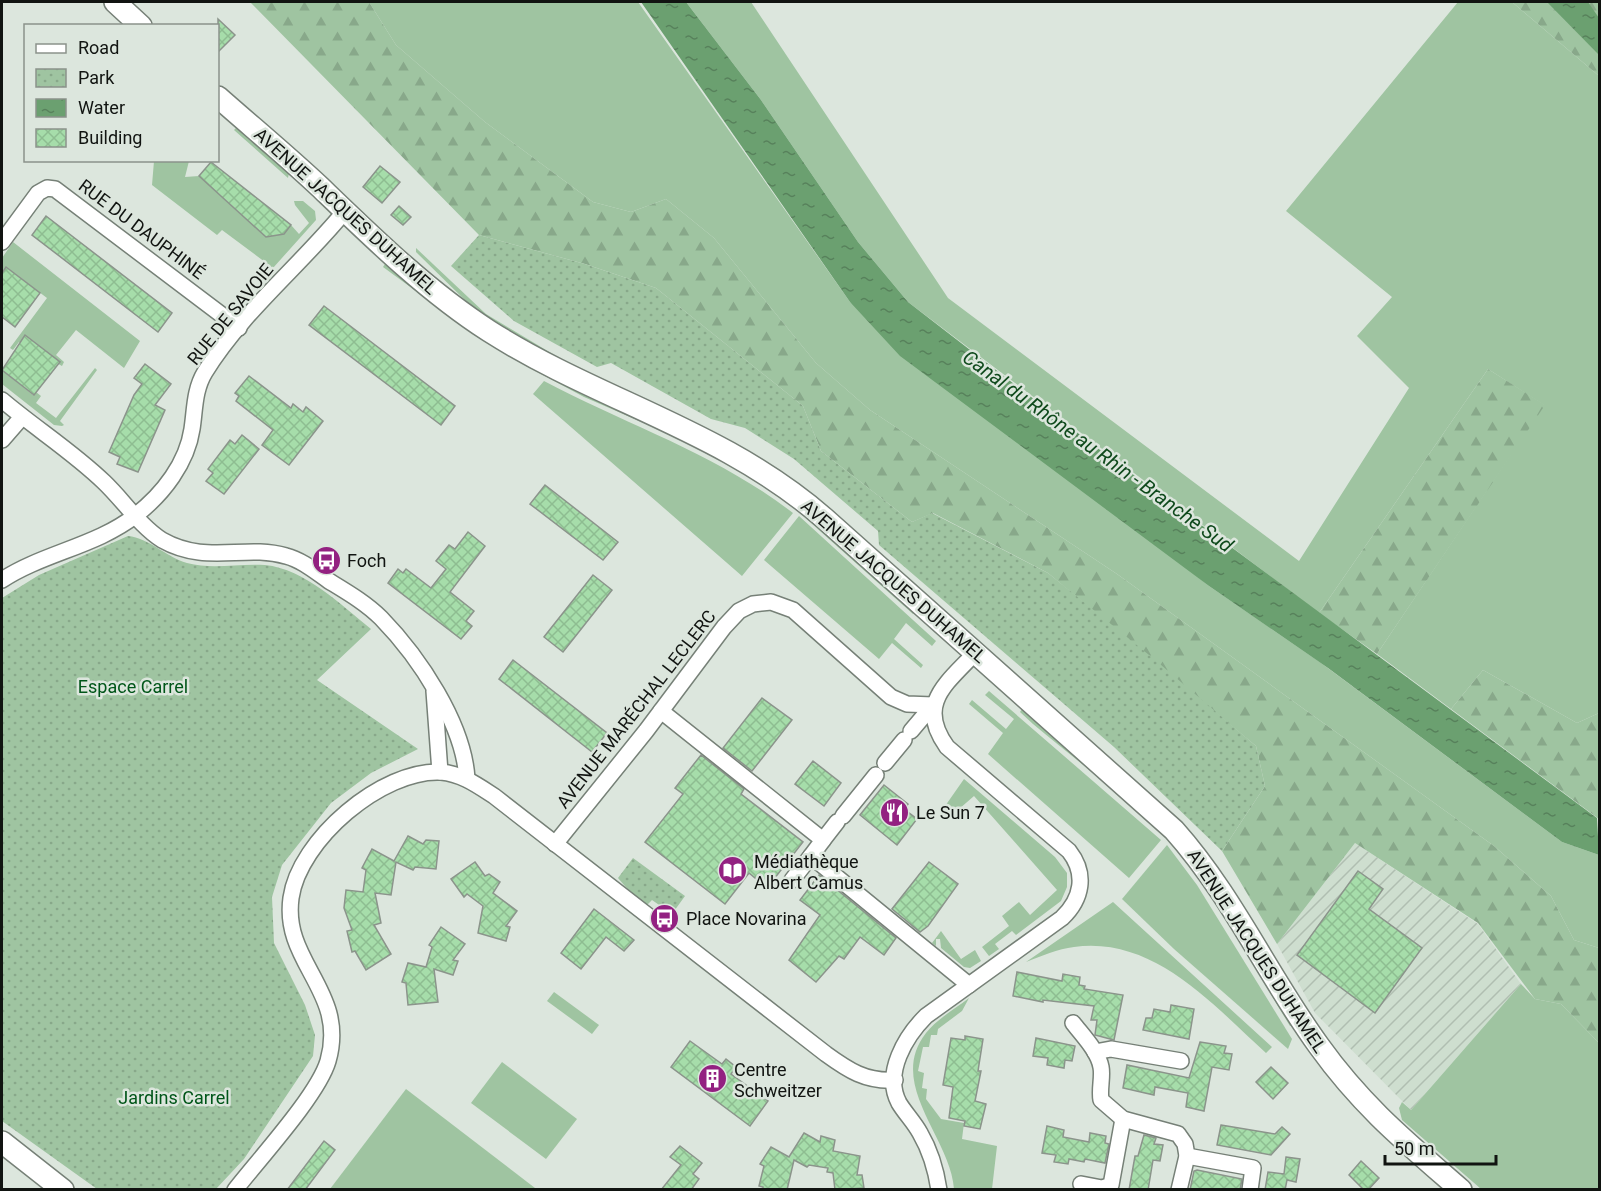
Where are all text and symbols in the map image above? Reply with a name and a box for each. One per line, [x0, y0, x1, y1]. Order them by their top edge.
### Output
legend [24, 24, 219, 162]
text: Road [78, 37, 119, 58]
text: Park [78, 67, 115, 88]
text: Water [78, 97, 125, 118]
street label: AVENUE JACQUES DUHAMEL [250, 123, 442, 299]
text: Building [78, 127, 142, 148]
street label: RUE DU DAUPHINÉ [75, 175, 209, 283]
street label: RUE DE SAVOIE [183, 259, 277, 369]
water label: Canal du Rhône au Rhin - Branche Sud [958, 345, 1239, 558]
street label: AVENUE JACQUES DUHAMEL [797, 495, 991, 667]
bus stop icon: Foch [310, 544, 342, 576]
place label: Foch [347, 550, 386, 571]
street label: AVENUE MARÉCHAL LECLERC [552, 606, 720, 812]
park label: Espace Carrel [78, 676, 188, 697]
restaurant icon: Le Sun 7 [879, 796, 911, 828]
place label: Le Sun 7 [916, 802, 985, 823]
street label: AVENUE JACQUES DUHAMEL [1183, 845, 1331, 1057]
place label: Médiathèque Albert Camus [754, 851, 863, 893]
library icon: Médiathèque Albert Camus [717, 855, 749, 887]
bus stop icon: Place Novarina [649, 902, 681, 934]
place label: Place Novarina [686, 908, 807, 929]
place label: Centre Schweitzer [734, 1059, 822, 1101]
building icon: Centre Schweitzer [697, 1063, 729, 1095]
park label: Jardins Carrel [118, 1087, 230, 1108]
scale bar [1385, 1128, 1496, 1166]
text: 50 m [1394, 1138, 1434, 1159]

